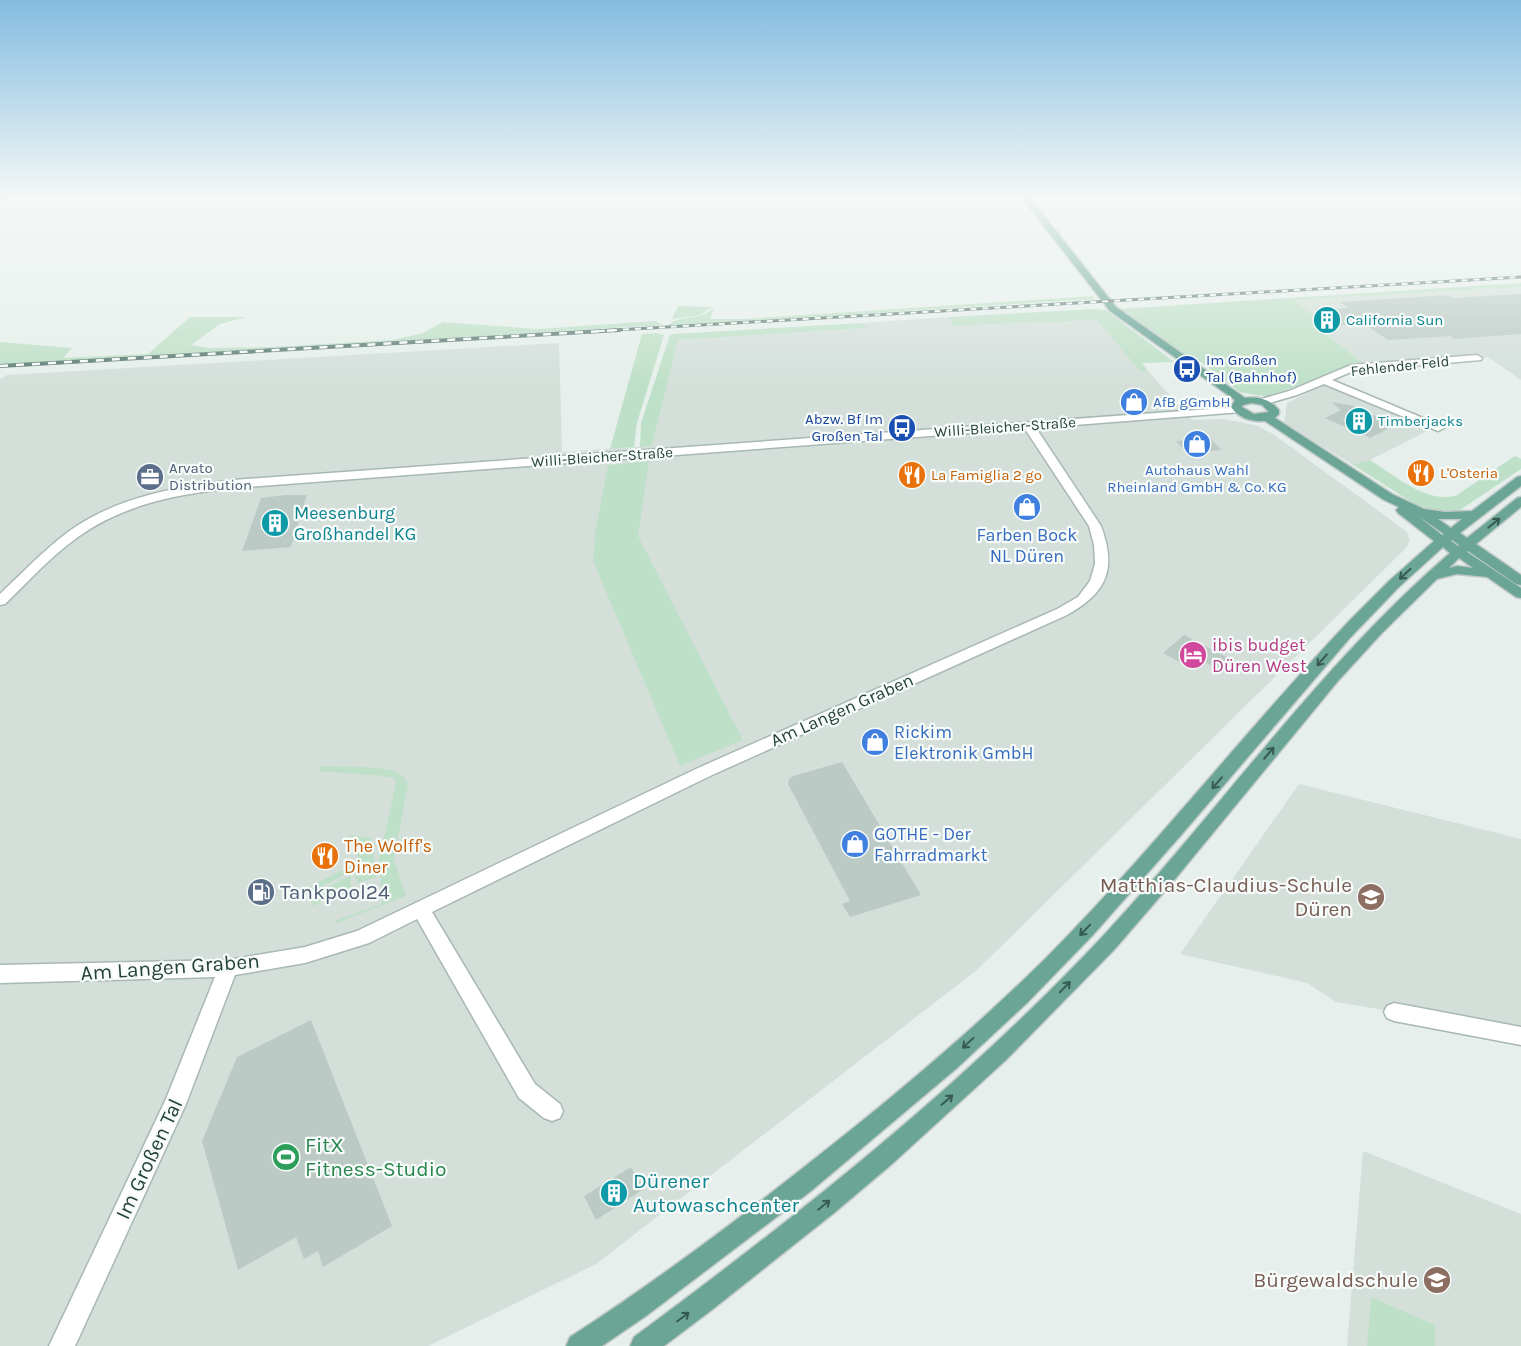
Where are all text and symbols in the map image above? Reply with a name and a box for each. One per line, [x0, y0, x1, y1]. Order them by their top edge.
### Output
building icon: California Sun [1312, 305, 1342, 335]
place label: California Sun [1346, 311, 1443, 329]
place label: Im Großen Tal (Bahnhof) [1206, 351, 1297, 386]
street label: Fehlender Feld [1350, 352, 1450, 380]
bus stop icon: Im Großen Tal (Bahnhof) [1172, 354, 1202, 384]
shop icon: AfB gGmbH [1119, 387, 1149, 417]
place label: AfB gGmbH [1153, 393, 1231, 411]
building icon: Timberjacks [1344, 406, 1374, 436]
place label: Abzw. Bf Im Großen Tal [805, 410, 883, 445]
place label: Timberjacks [1378, 412, 1463, 430]
bus stop icon: Abzw. Bf Im Großen Tal [887, 413, 917, 443]
street label: Willi-Bleicher-Straße [933, 413, 1077, 441]
shop icon: Autohaus Wahl Rheinland GmbH & Co. KG [1182, 429, 1212, 459]
street label: Willi-Bleicher-Straße [530, 443, 674, 471]
restaurant icon: L'Osteria [1406, 458, 1436, 488]
place label: Arvato Distribution [169, 459, 252, 494]
restaurant icon: La Famiglia 2 go [897, 460, 927, 490]
place label: Autohaus Wahl Rheinland GmbH & Co. KG [1107, 461, 1287, 496]
office icon: Arvato Distribution [135, 462, 165, 492]
place label: L'Osteria [1440, 464, 1498, 482]
place label: La Famiglia 2 go [931, 466, 1042, 484]
shop icon: Farben Bock NL Düren [1012, 492, 1042, 522]
place label: Meesenburg Großhandel KG [294, 502, 416, 545]
building icon: Meesenburg Großhandel KG [260, 508, 290, 538]
one-way arrow [1487, 517, 1500, 528]
place label: Farben Bock NL Düren [977, 524, 1077, 567]
one-way arrow [1399, 568, 1412, 580]
place label: ibis budget Düren West [1212, 634, 1307, 677]
hotel icon: ibis budget Düren West [1178, 640, 1208, 670]
one-way arrow [1317, 653, 1328, 666]
street label: Am Langen Graben [767, 669, 917, 751]
place label: Rickim Elektronik GmbH [894, 721, 1033, 764]
shop icon: Rickim Elektronik GmbH [860, 727, 890, 757]
one-way arrow [1264, 747, 1275, 760]
one-way arrow [1211, 776, 1222, 789]
place label: GOTHE - Der Fahrradmarkt [874, 823, 988, 866]
shop icon: GOTHE - Der Fahrradmarkt [840, 829, 870, 859]
place label: The Wolff's Diner [344, 835, 432, 878]
restaurant icon: The Wolff's Diner [310, 841, 340, 871]
place label: Matthias-Claudius-Schule Düren [1100, 873, 1352, 921]
fuel station icon: Tankpool24 [246, 877, 276, 907]
place label: Tankpool24 [280, 880, 390, 904]
school or university icon: Matthias-Claudius-Schule Düren [1356, 882, 1386, 912]
one-way arrow [1079, 924, 1091, 936]
street label: Am Langen Graben [80, 949, 260, 985]
one-way arrow [1058, 982, 1070, 994]
one-way arrow [962, 1037, 975, 1049]
one-way arrow [941, 1094, 954, 1106]
street label: Im Großen Tal [111, 1095, 187, 1223]
place label: FitX Fitness-Studio [305, 1133, 446, 1181]
sports icon: FitX Fitness-Studio [271, 1142, 301, 1172]
place label: Dürener Autowaschcenter [633, 1169, 799, 1217]
building icon: Dürener Autowaschcenter [599, 1178, 629, 1208]
one-way arrow [817, 1200, 830, 1211]
school or university icon: Bürgewaldschule [1422, 1265, 1452, 1295]
place label: Bürgewaldschule [1253, 1268, 1418, 1292]
one-way arrow [676, 1312, 690, 1322]

